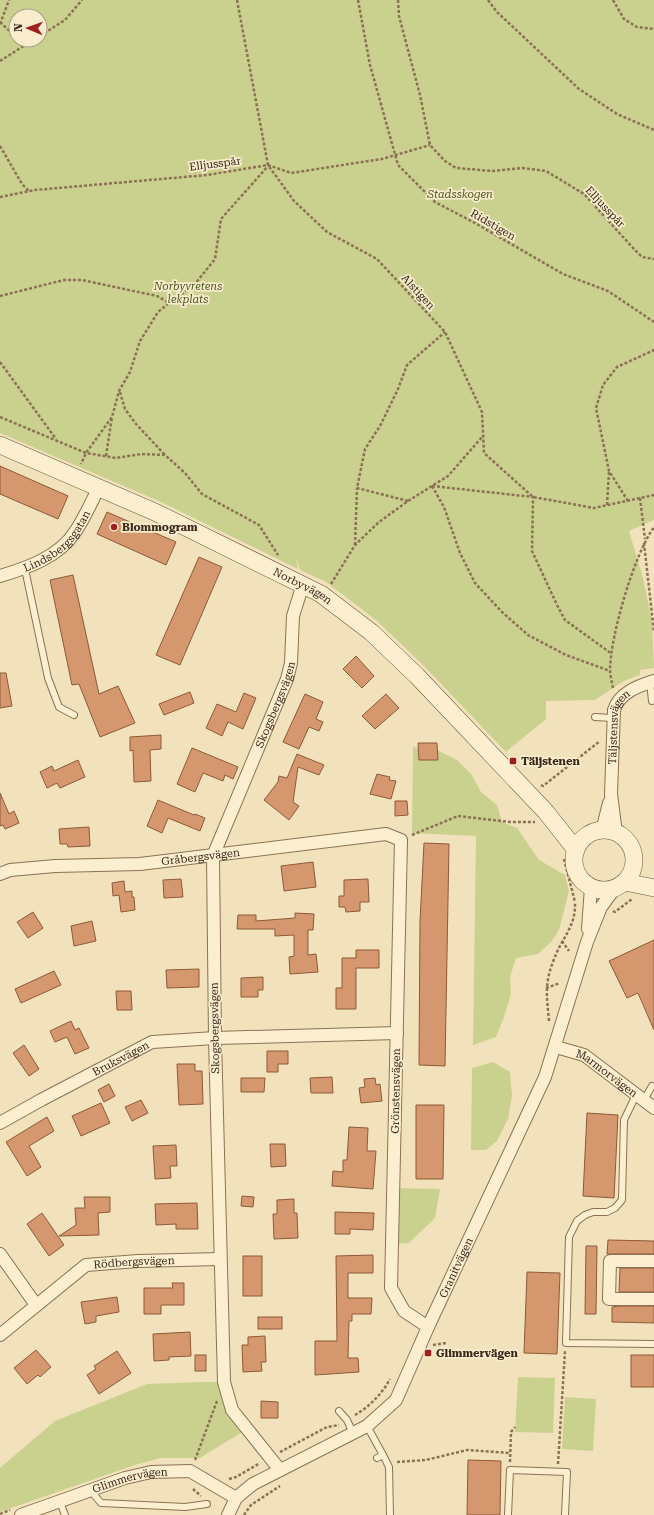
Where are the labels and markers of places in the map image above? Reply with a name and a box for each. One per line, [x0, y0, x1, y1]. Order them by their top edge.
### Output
place label: Blommogram [122, 521, 198, 534]
marker: Blommogram [109, 522, 119, 532]
place label: Täljstenen [521, 755, 580, 768]
marker: Täljstenen [508, 756, 518, 766]
place label: Glimmervägen [436, 1347, 518, 1360]
marker: Glimmervägen [423, 1348, 433, 1358]

